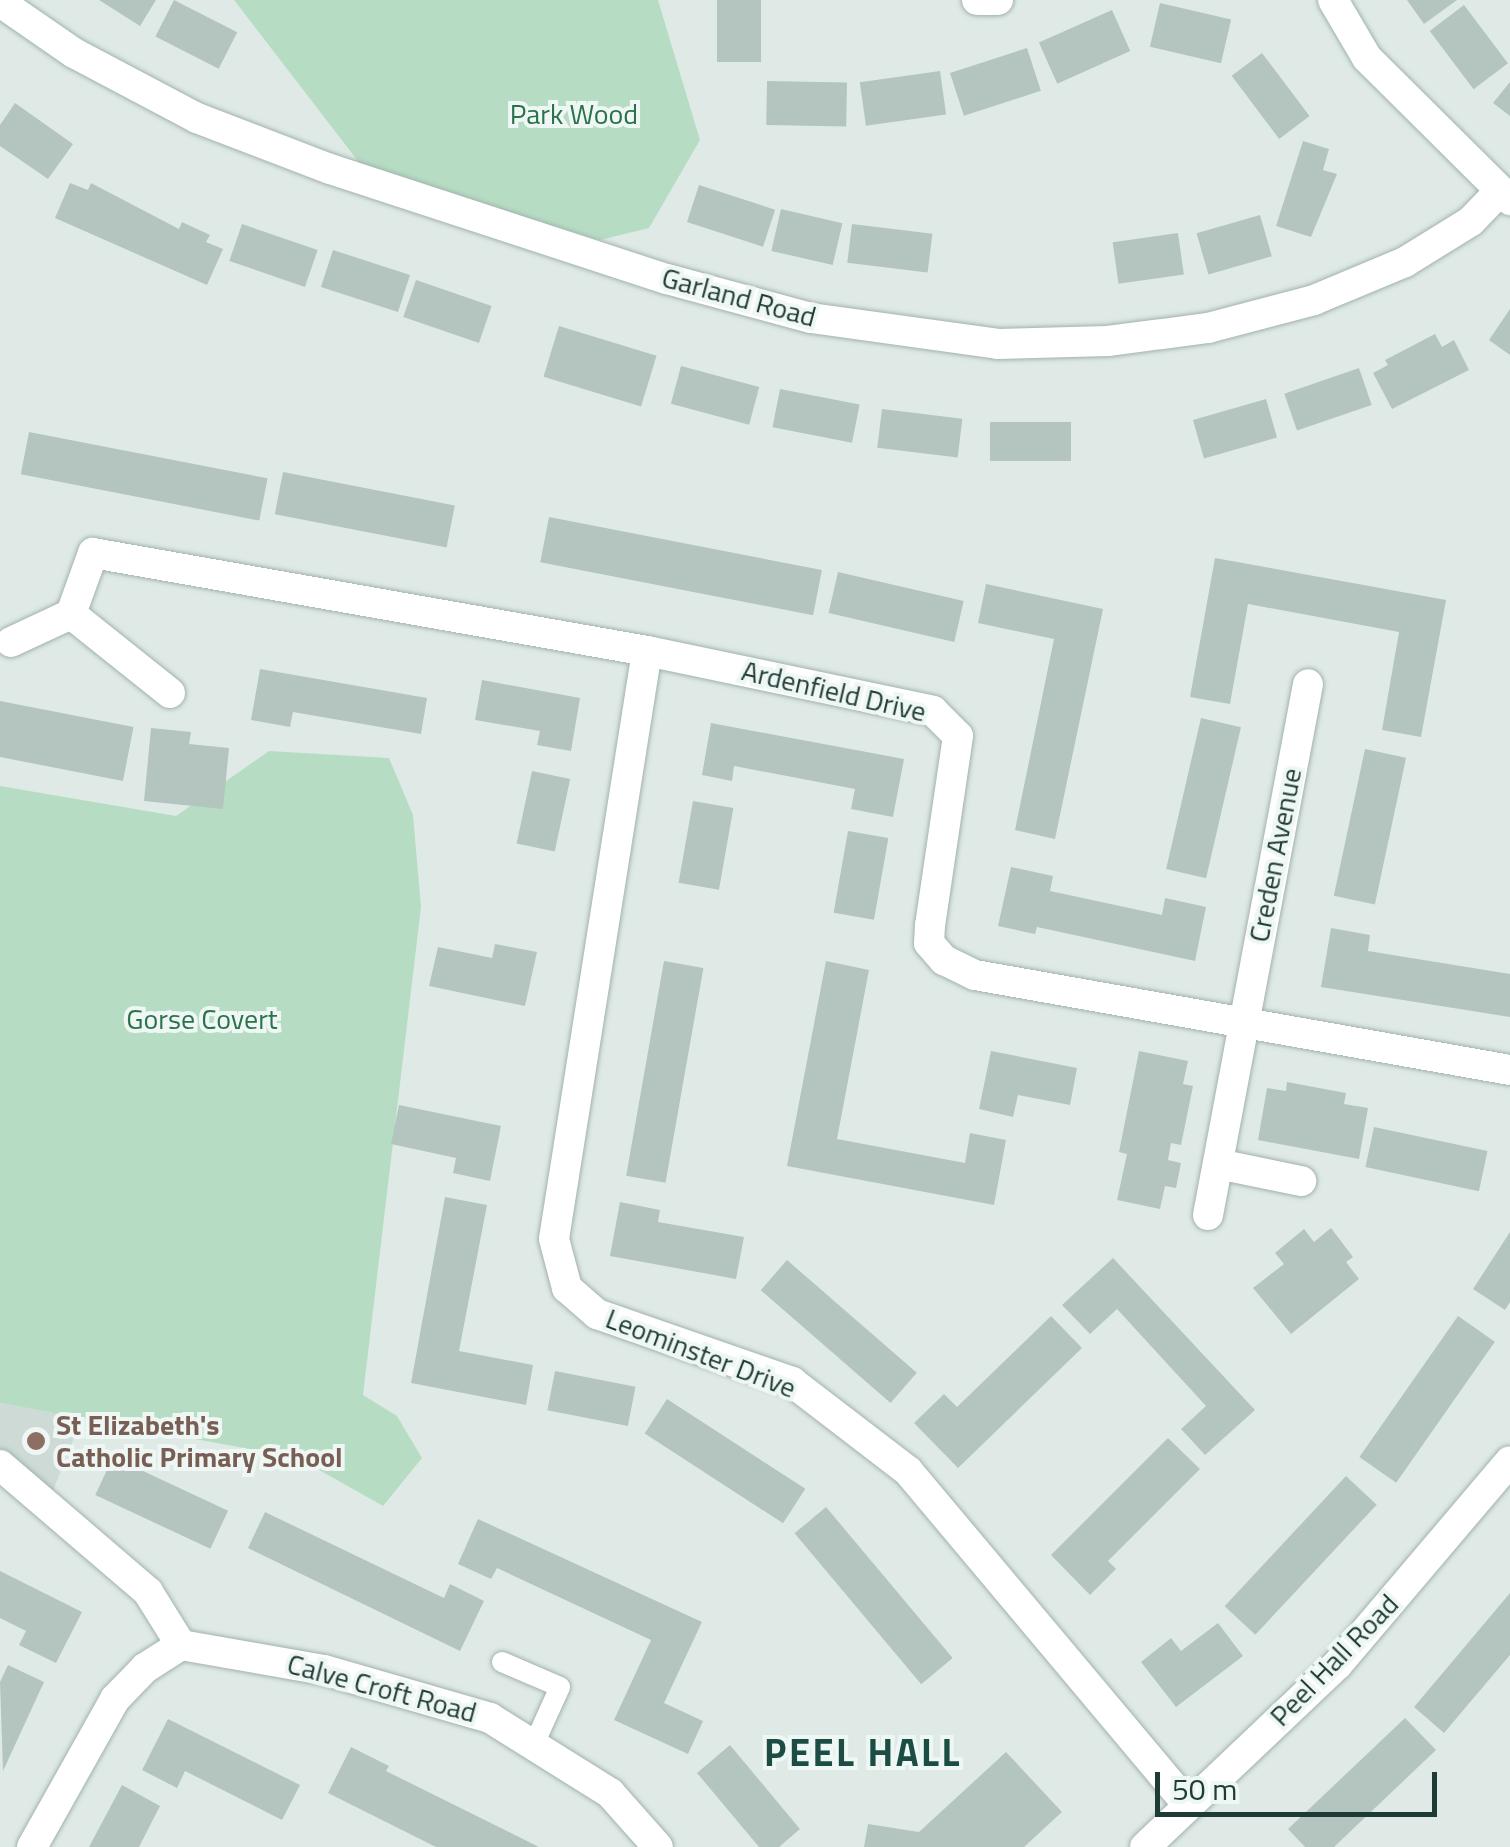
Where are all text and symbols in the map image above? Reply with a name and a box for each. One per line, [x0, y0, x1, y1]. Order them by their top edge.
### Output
park label: Park Wood [510, 97, 638, 131]
street label: Garland Road [658, 260, 820, 334]
street label: Ardenfield Drive [739, 653, 929, 729]
street label: Creden Avenue [1242, 765, 1308, 945]
park label: Gorse Covert [126, 1002, 278, 1036]
street label: Leominster Drive [601, 1301, 801, 1405]
place label: St Elizabeth's Catholic Primary School [56, 1408, 343, 1474]
marker: St Elizabeth's Catholic Primary School [25, 1430, 47, 1452]
street label: Peel Hall Road [1263, 1587, 1405, 1733]
street label: Calve Croft Road [284, 1647, 480, 1729]
district label: PEEL HALL [764, 1730, 962, 1776]
scale bar [1160, 1752, 1442, 1814]
text: 50 m [1172, 1766, 1237, 1812]

